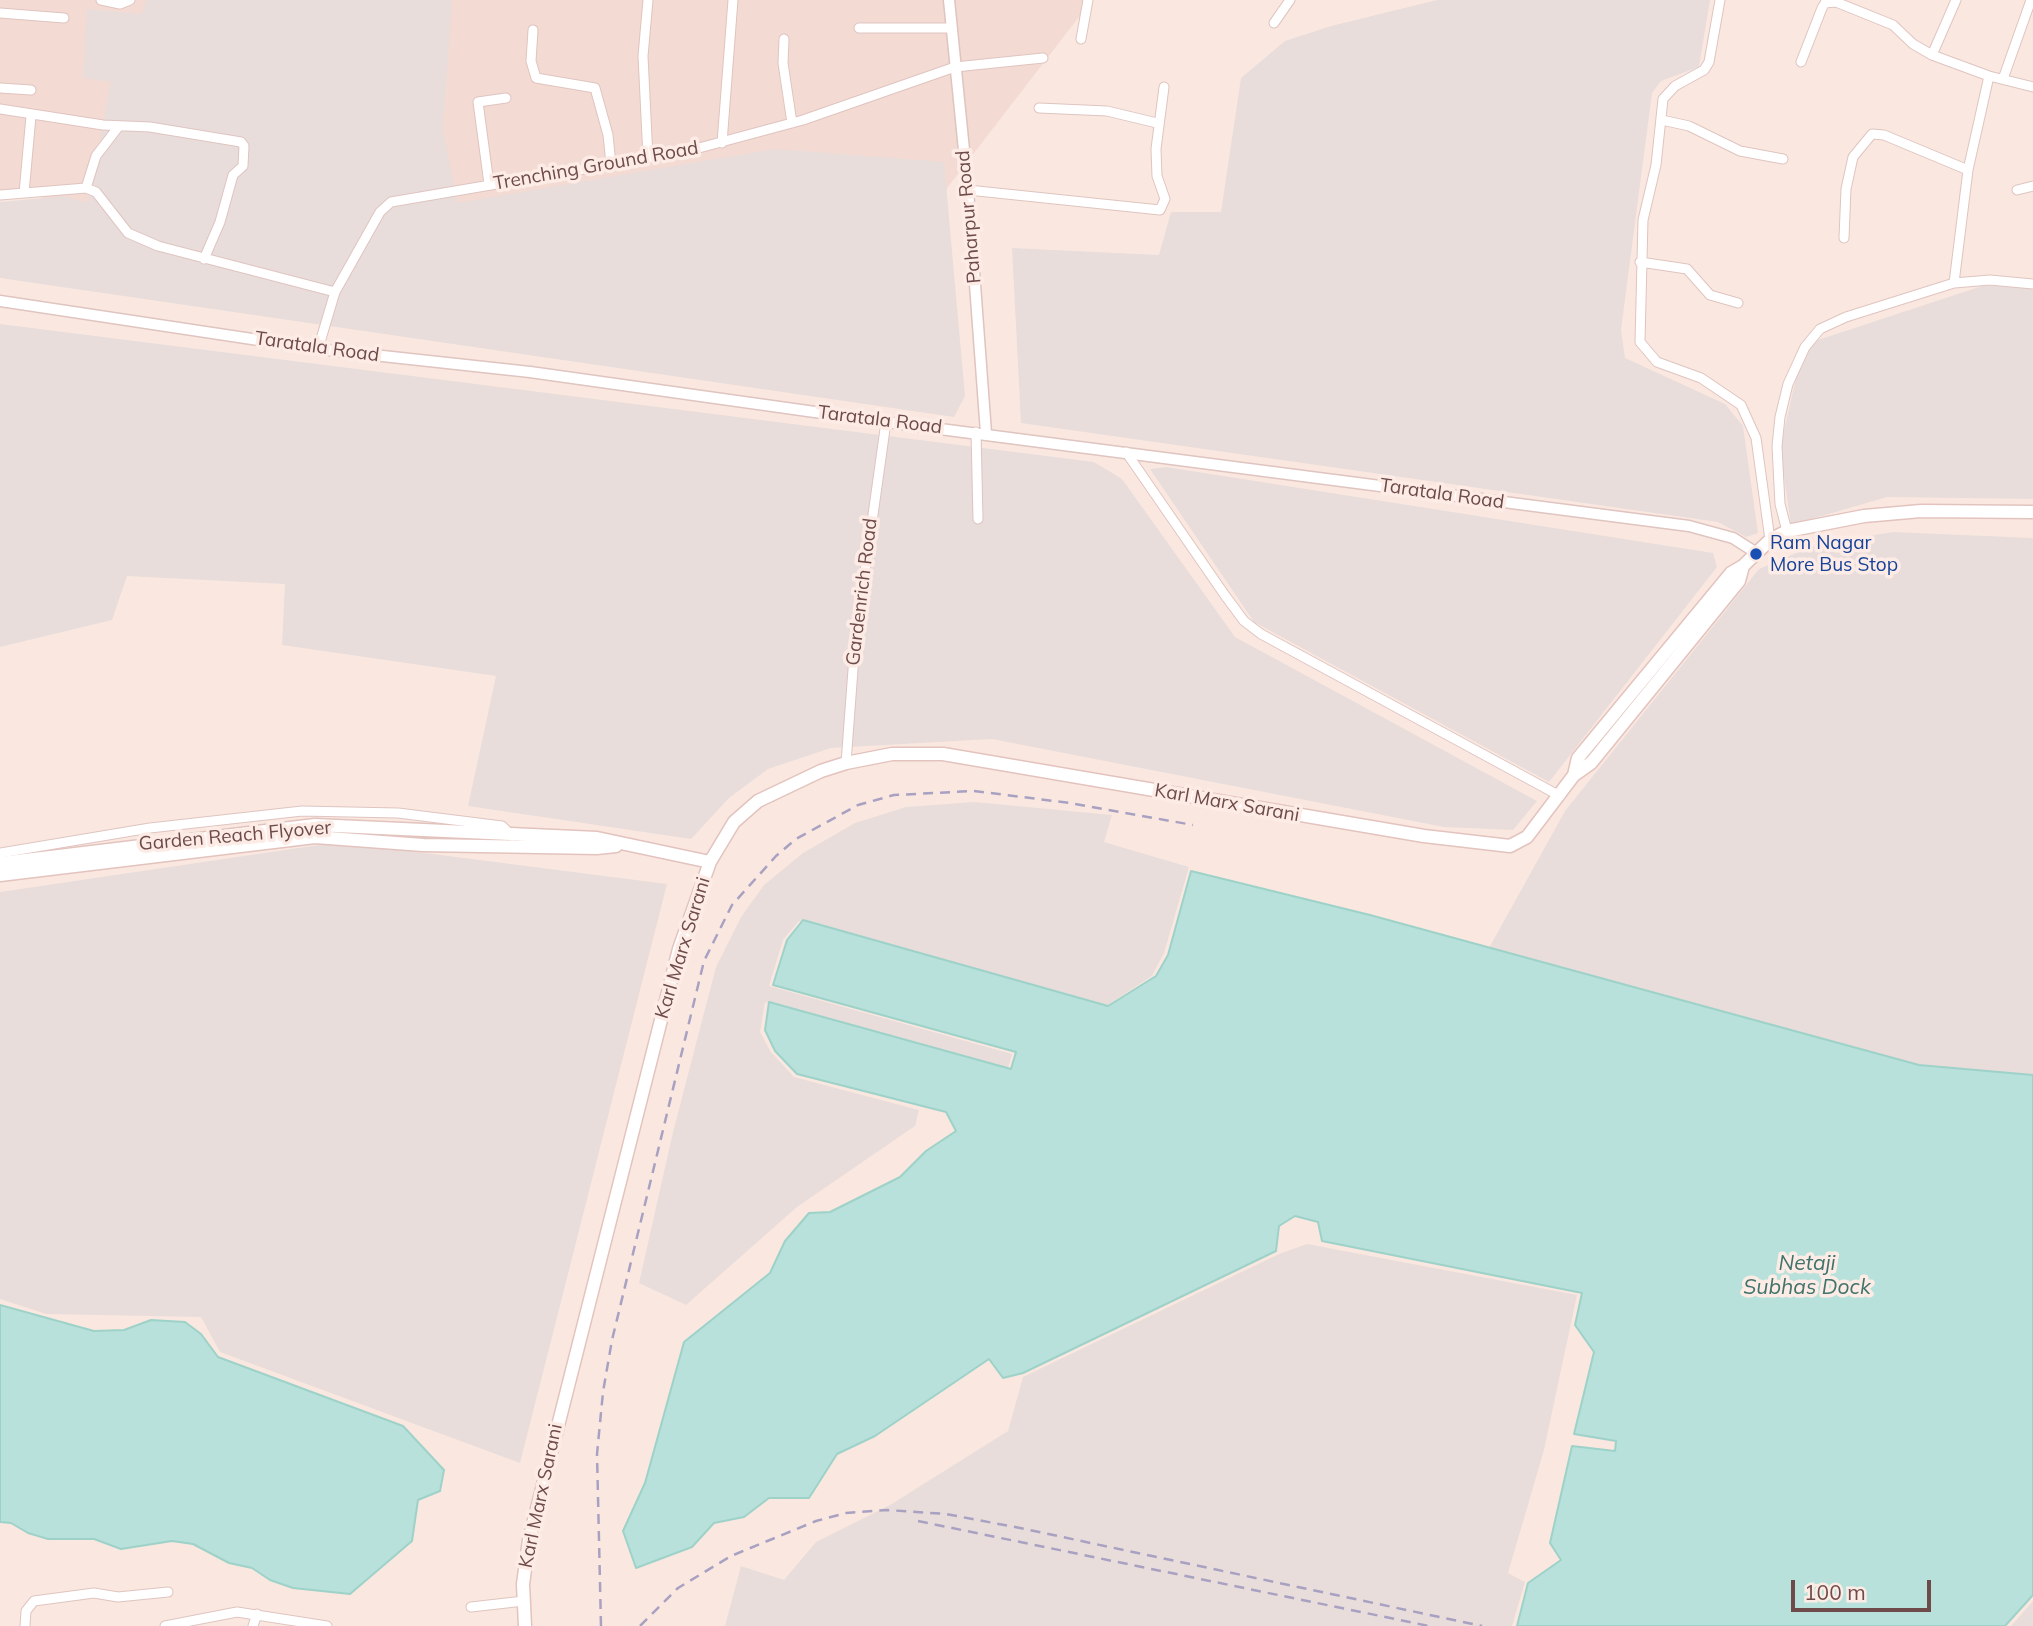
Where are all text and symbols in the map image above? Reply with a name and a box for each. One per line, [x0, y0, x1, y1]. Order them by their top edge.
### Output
street label: Trenching Ground Road [492, 137, 700, 195]
street label: Paharpur Road [952, 149, 986, 285]
street label: Taratala Road [253, 327, 381, 367]
street label: Taratala Road [817, 401, 943, 439]
street label: Taratala Road [1378, 474, 1506, 514]
street label: Gardenrich Road [842, 517, 882, 667]
place label: Ram Nagar More Bus Stop [1770, 532, 1898, 576]
marker: Ram Nagar More Bus Stop [1748, 546, 1764, 562]
street label: Karl Marx Sarani [1153, 779, 1301, 827]
street label: Garden Reach Flyover [138, 816, 332, 856]
street label: Karl Marx Sarani [651, 875, 715, 1021]
water label: Netaji Subhas Dock [1743, 1251, 1871, 1301]
street label: Karl Marx Sarani [515, 1422, 567, 1570]
scale bar [1795, 1566, 1935, 1610]
text: 100 m [1804, 1579, 1866, 1605]

